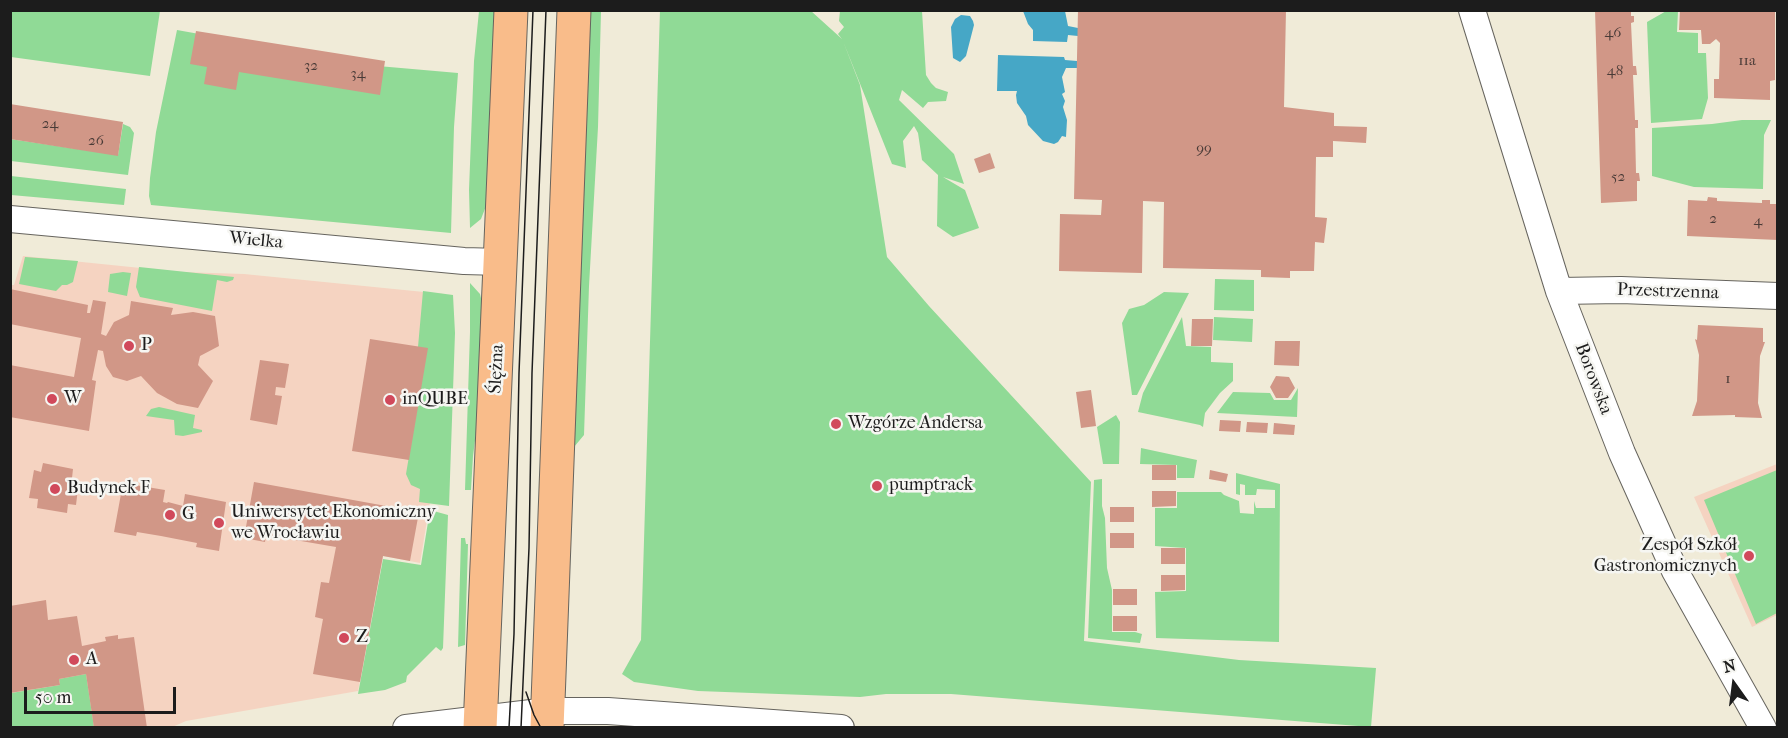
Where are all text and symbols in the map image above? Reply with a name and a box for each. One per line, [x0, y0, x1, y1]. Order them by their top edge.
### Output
house number: 46 [1605, 24, 1621, 42]
house number: 11a [1738, 52, 1756, 70]
house number: 32 [304, 57, 318, 75]
house number: 48 [1607, 62, 1623, 80]
house number: 34 [350, 65, 366, 83]
house number: 24 [42, 115, 58, 133]
house number: 26 [88, 132, 104, 150]
house number: 99 [1196, 140, 1212, 158]
house number: 52 [1611, 168, 1625, 186]
house number: 2 [1709, 210, 1717, 228]
house number: 4 [1754, 212, 1762, 230]
street label: Wielka [228, 228, 284, 254]
street label: Przestrzenna [1617, 279, 1719, 305]
place label: P [141, 335, 152, 357]
marker: P [122, 339, 136, 353]
street label: Borowska [1570, 340, 1616, 418]
street label: Ślężna [485, 344, 509, 394]
house number: 1 [1725, 370, 1731, 388]
place label: W [64, 388, 82, 410]
place label: inQUBE [402, 389, 468, 411]
marker: W [45, 392, 59, 406]
marker: inQUBE [383, 393, 397, 407]
place label: Wzgórze Andersa [848, 413, 983, 435]
marker: Wzgórze Andersa [829, 417, 843, 431]
place label: pumptrack [889, 475, 973, 497]
place label: Budynek F [67, 478, 150, 500]
marker: pumptrack [870, 479, 884, 493]
marker: Budynek F [48, 482, 62, 496]
place label: Uniwersytet Ekonomiczny we Wrocławiu [231, 502, 436, 544]
place label: G [182, 504, 195, 526]
marker: G [163, 508, 177, 522]
marker: Uniwersytet Ekonomiczny we Wrocławiu [212, 516, 226, 530]
place label: Zespół Szkół Gastronomicznych [1594, 535, 1737, 578]
marker: Zespół Szkół Gastronomicznych [1742, 549, 1756, 563]
place label: Z [356, 627, 368, 649]
marker: Z [337, 631, 351, 645]
place label: A [86, 649, 98, 671]
marker: A [67, 653, 81, 667]
north arrow [1704, 654, 1764, 714]
text: N [1721, 655, 1738, 677]
scale bar [27, 675, 178, 713]
text: 50 m [35, 687, 71, 708]

